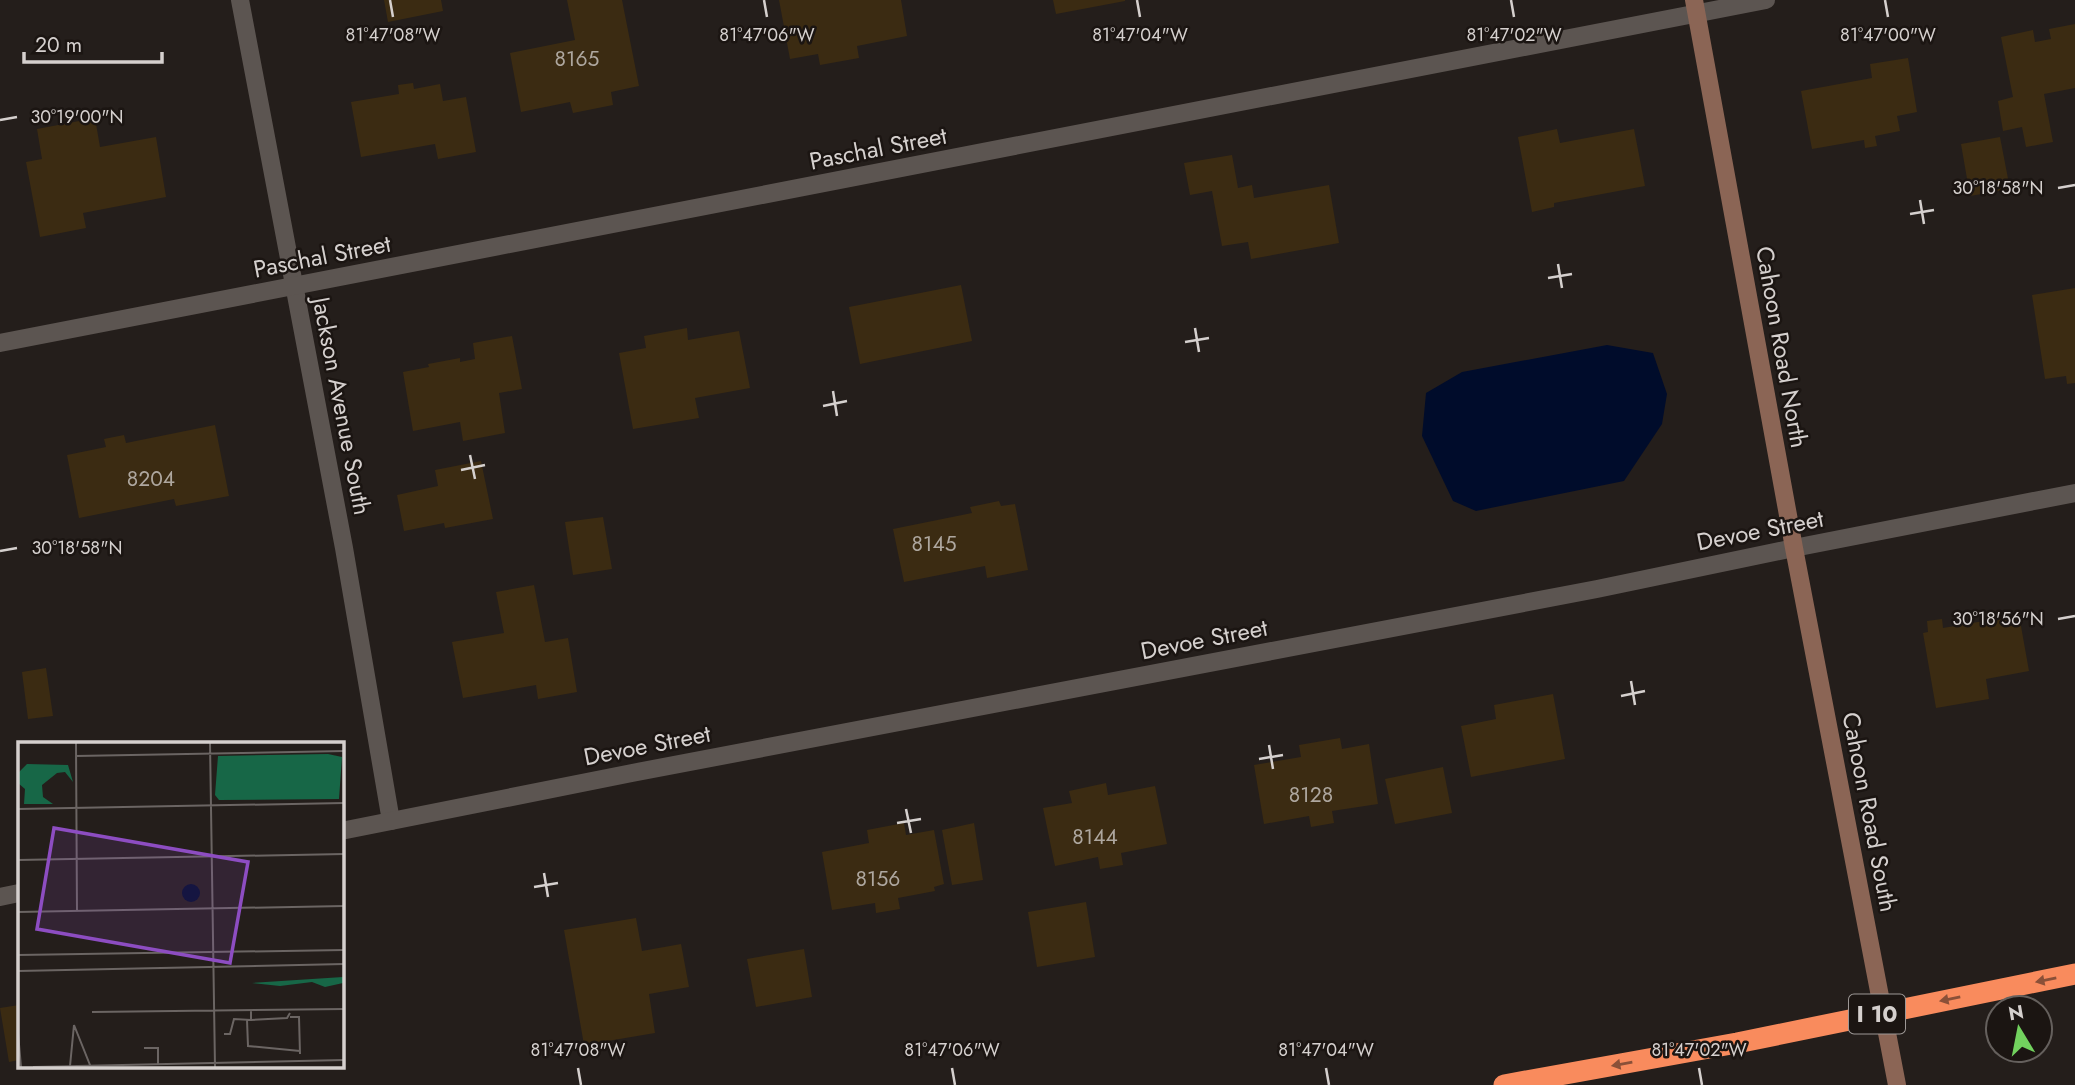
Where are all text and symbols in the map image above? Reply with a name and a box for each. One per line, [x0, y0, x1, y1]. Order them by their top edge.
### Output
scale bar [24, 21, 163, 65]
text: 81°47'08"W [346, 22, 441, 48]
text: 81°47'06"W [719, 22, 815, 48]
text: 81°47'04"W [1092, 22, 1188, 48]
text: 81°47'02"W [1466, 22, 1562, 48]
text: 81°47'00"W [1840, 22, 1936, 48]
text: 20 m [35, 30, 82, 60]
house number: 8165 [555, 44, 599, 74]
text: 30°19'00"N [30, 104, 124, 130]
street label: Paschal Street [806, 117, 950, 178]
text: 30°18'58"N [1953, 175, 2044, 201]
street label: Paschal Street [250, 225, 394, 286]
street label: Cahoon Road North [1747, 244, 1817, 450]
street label: Jackson Avenue South [303, 291, 380, 518]
house number: 8204 [127, 464, 175, 494]
street label: Devoe Street [1694, 501, 1827, 559]
house number: 8145 [911, 529, 957, 559]
text: 30°18'58"N [32, 535, 123, 561]
text: 30°18'56"N [1952, 606, 2044, 632]
street label: Devoe Street [1138, 610, 1271, 668]
street label: Cahoon Road South [1833, 709, 1907, 915]
street label: Devoe Street [581, 716, 714, 774]
inset map [18, 742, 343, 1068]
house number: 8128 [1289, 780, 1333, 810]
house number: 8144 [1072, 822, 1118, 852]
house number: 8156 [856, 864, 900, 894]
one-way arrow [2035, 975, 2057, 986]
one-way arrow [1939, 994, 1961, 1005]
north arrow [1984, 994, 2054, 1064]
road number: I 10 [1849, 995, 1905, 1034]
text: N [2006, 998, 2026, 1027]
text: 81°47'08"W [531, 1037, 626, 1063]
text: 81°47'06"W [904, 1037, 1000, 1063]
text: 81°47'04"W [1278, 1037, 1374, 1063]
text: 81°47'02"W [1651, 1037, 1747, 1063]
one-way arrow [1611, 1059, 1633, 1070]

